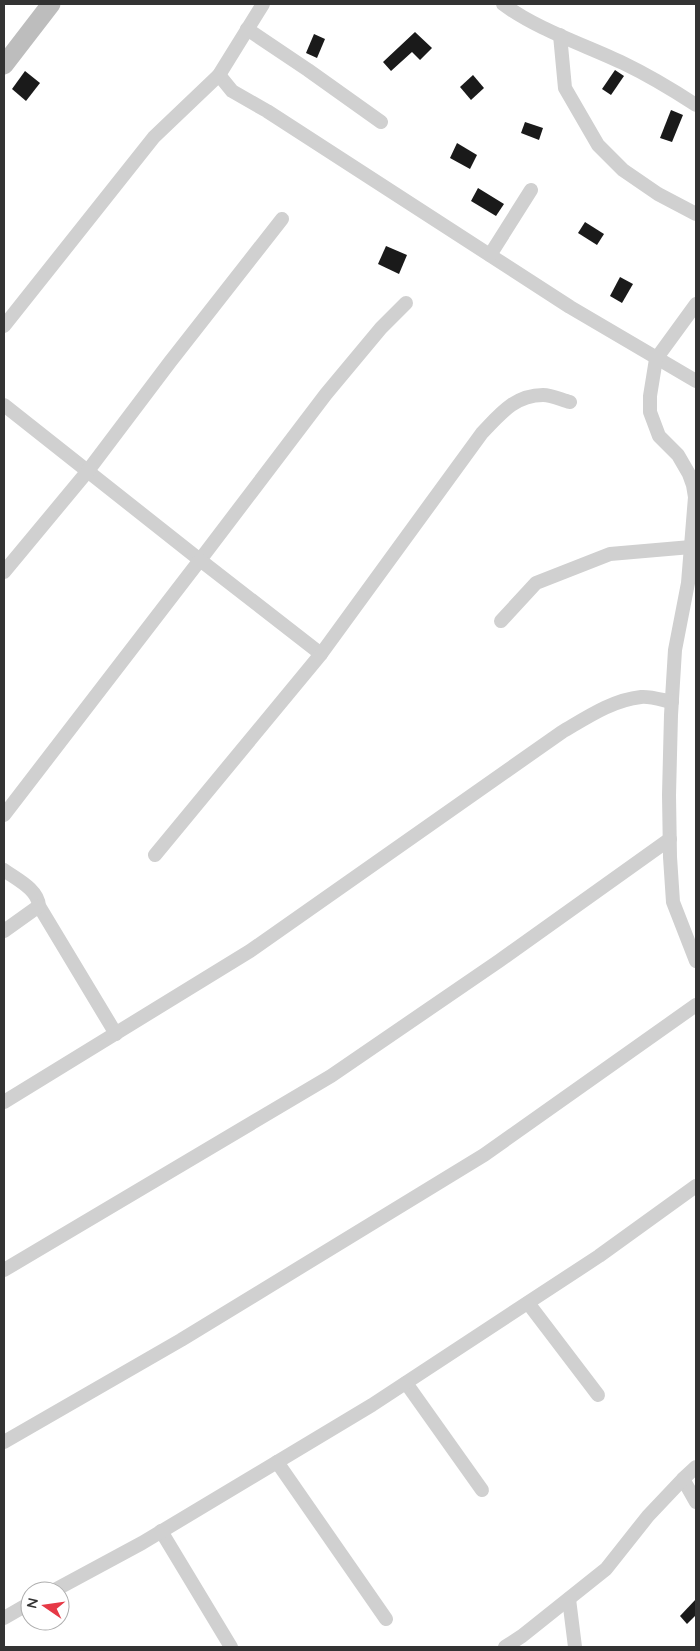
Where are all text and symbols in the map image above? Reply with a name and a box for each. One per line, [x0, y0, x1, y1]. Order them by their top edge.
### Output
north arrow [20, 1581, 70, 1631]
text: N [22, 1596, 42, 1610]

